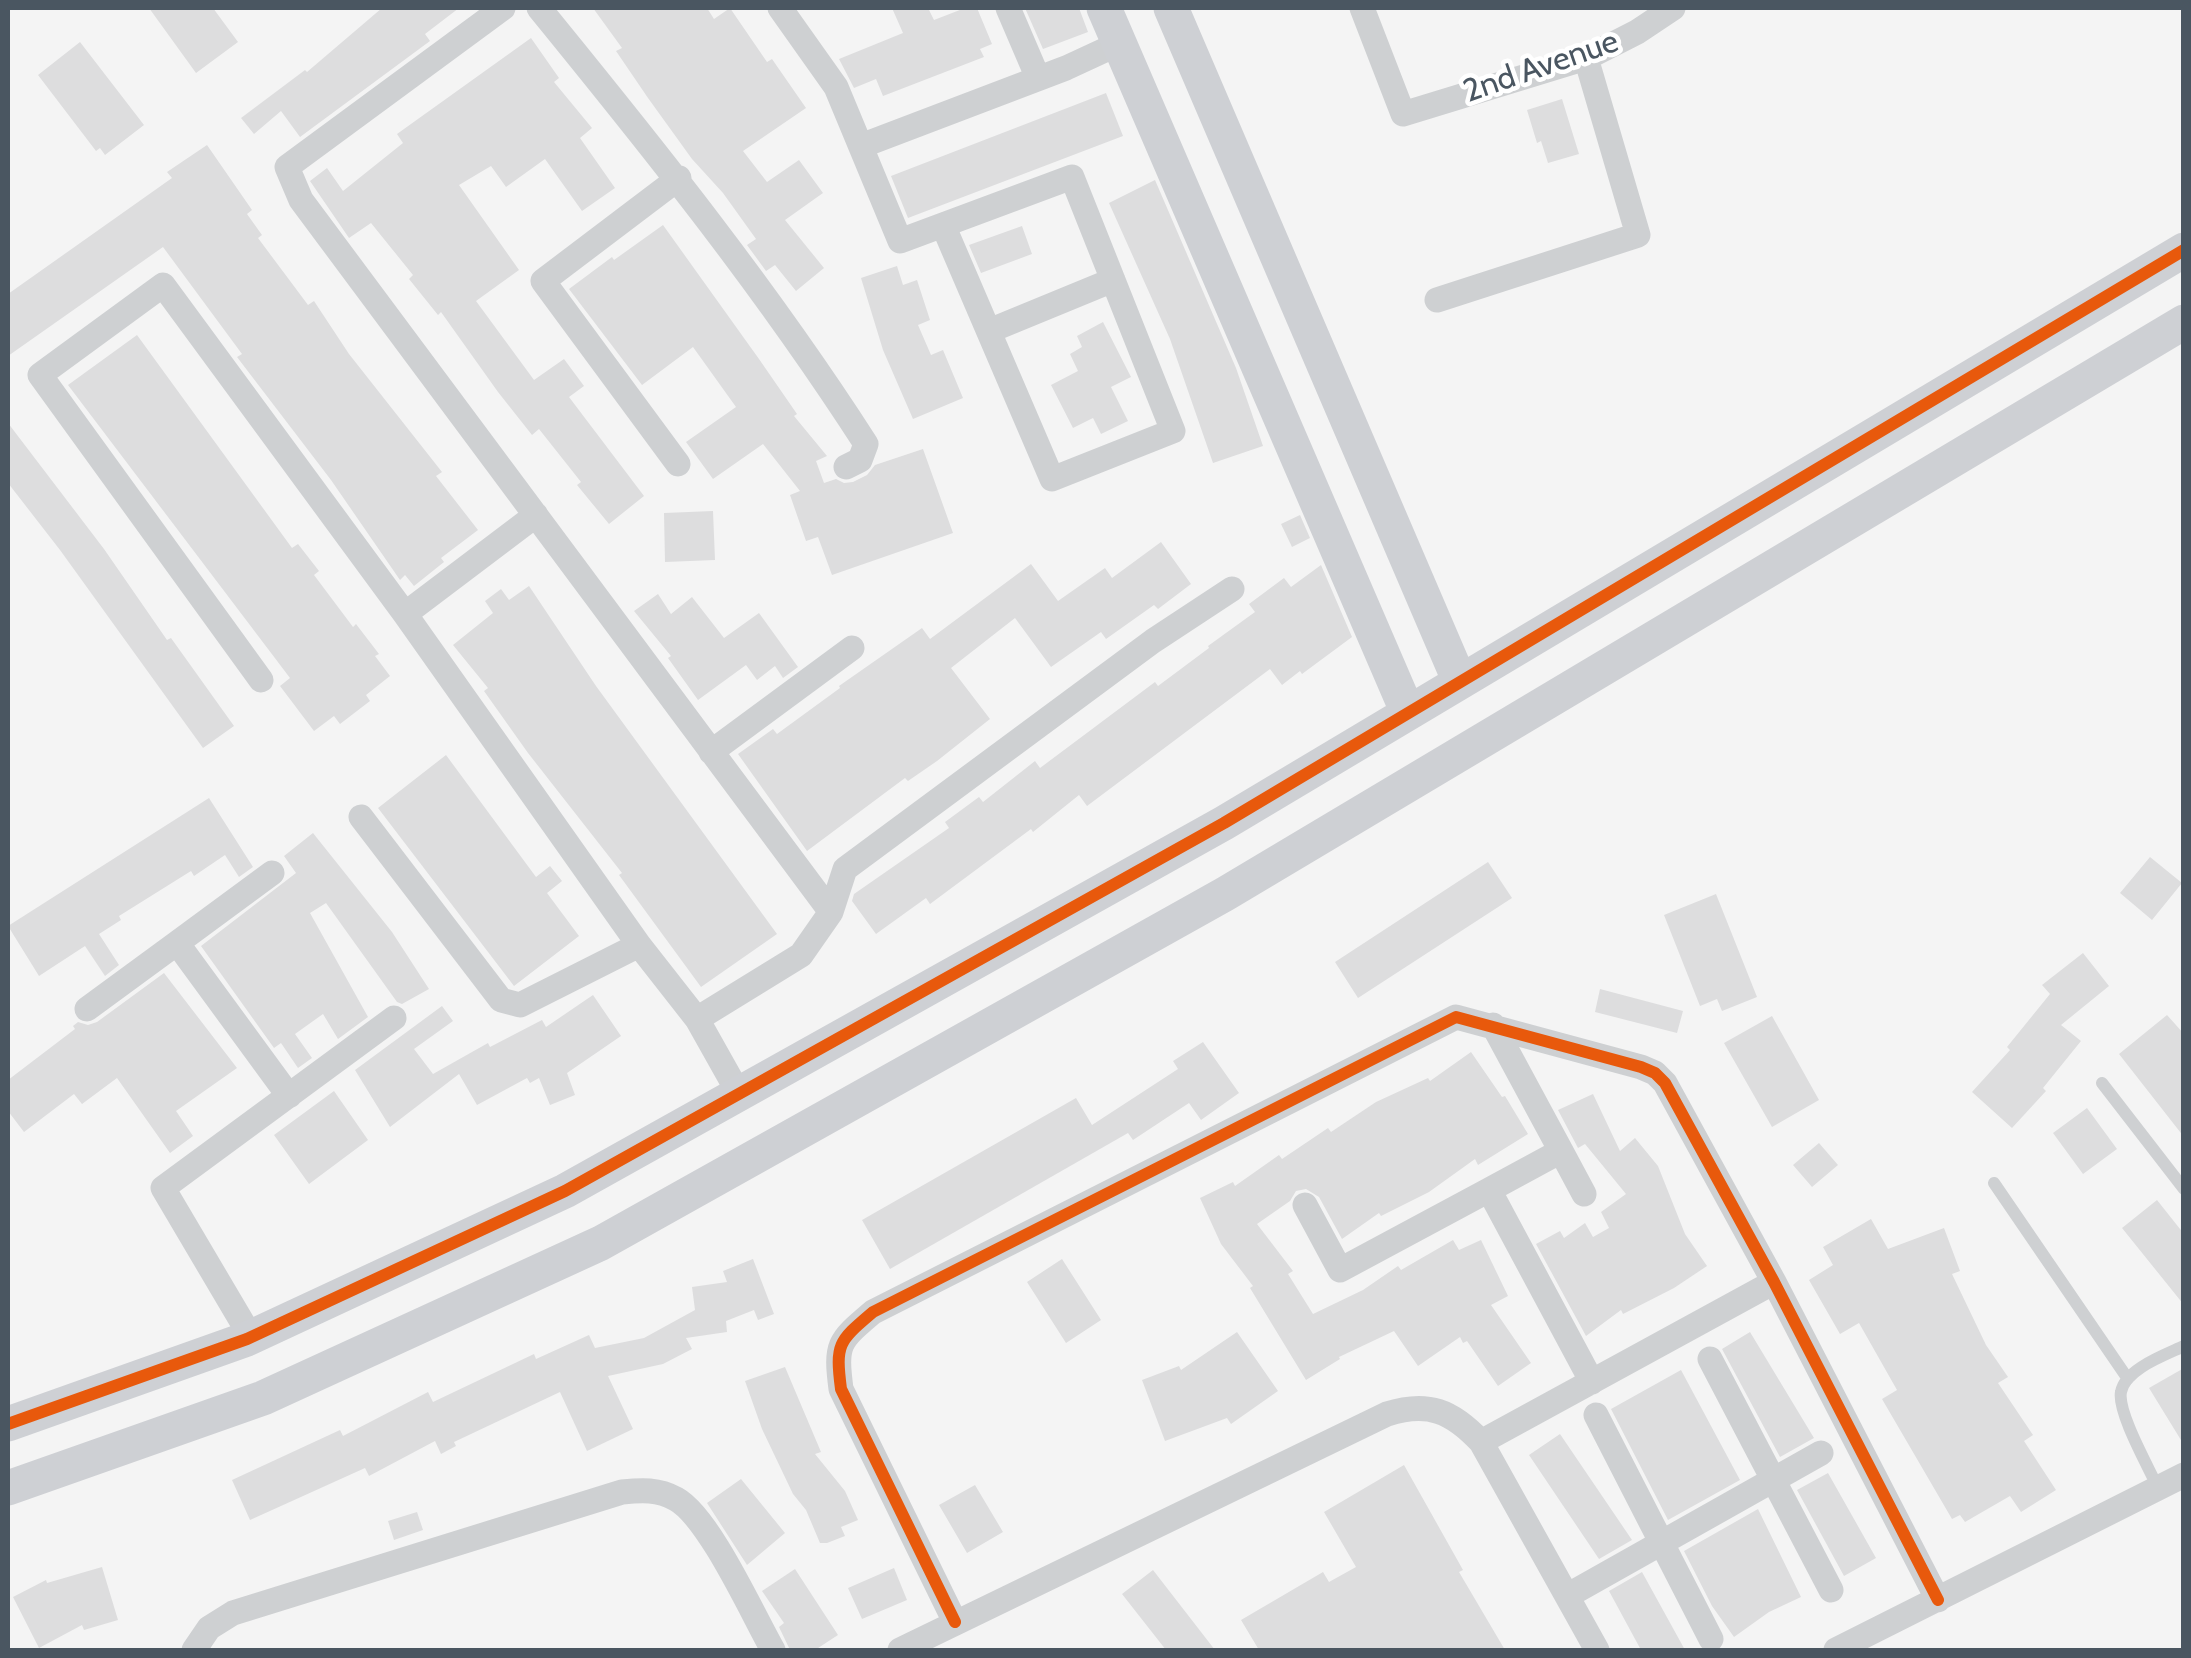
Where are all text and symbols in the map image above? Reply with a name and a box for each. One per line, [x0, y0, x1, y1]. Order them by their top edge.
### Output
street label: 2nd Avenue [1459, 23, 1623, 111]

